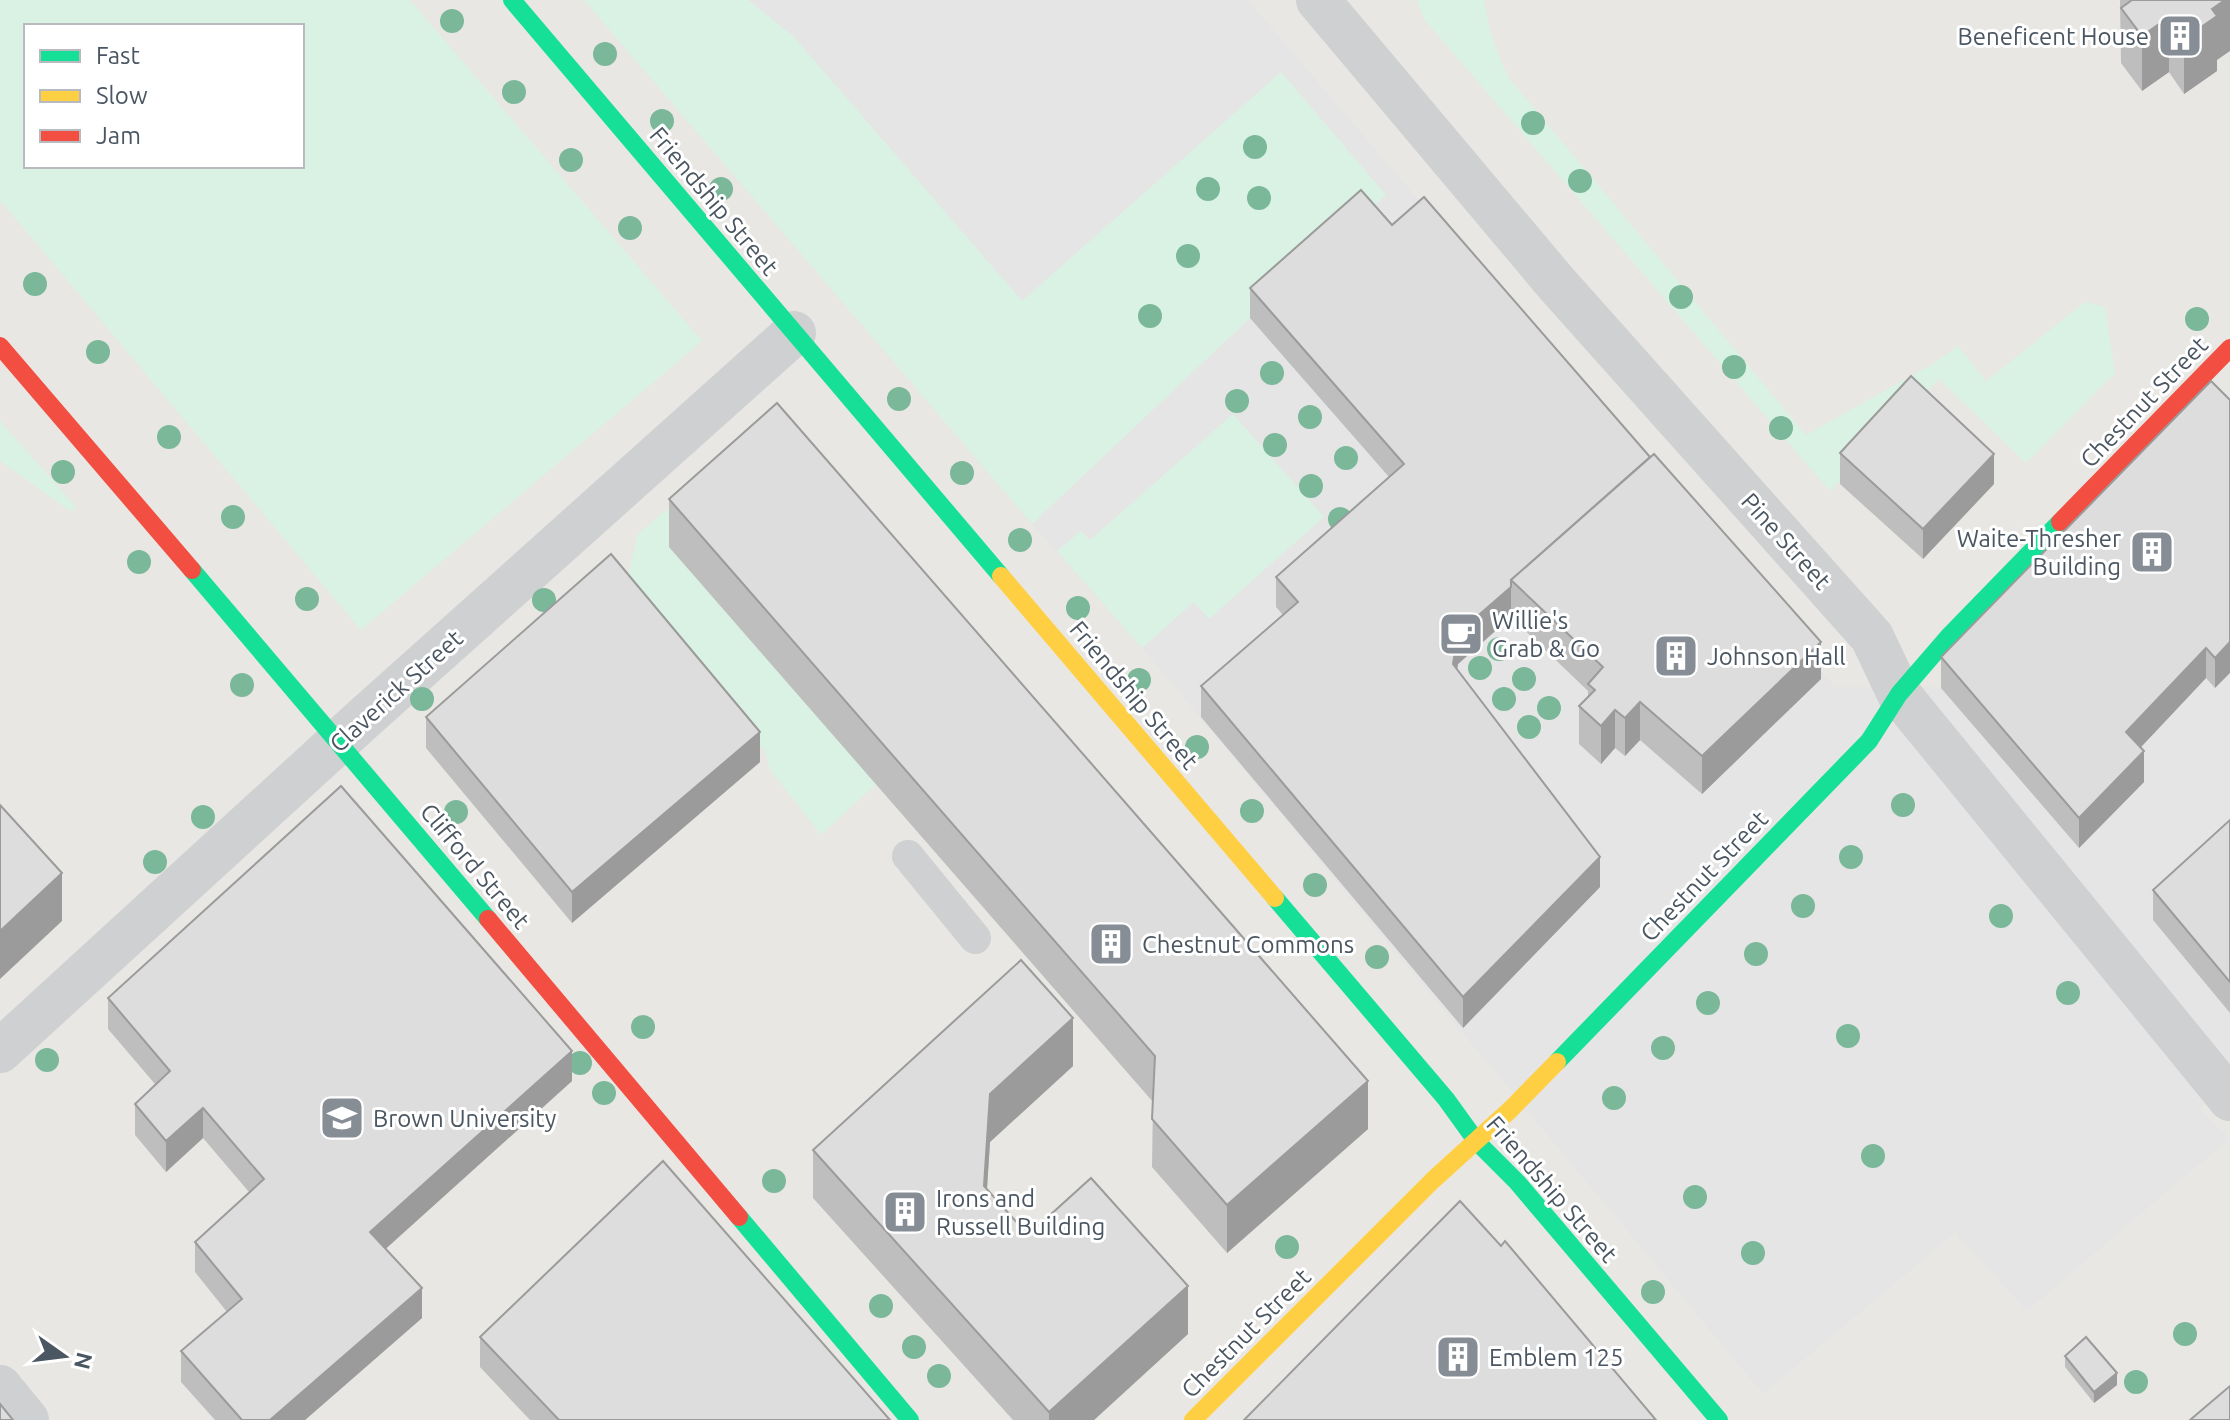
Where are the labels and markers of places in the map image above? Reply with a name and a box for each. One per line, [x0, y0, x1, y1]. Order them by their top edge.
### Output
building icon: Beneficent House [2156, 12, 2204, 60]
place label: Beneficent House [1957, 23, 2149, 50]
place label: Waite-Thresher Building [1957, 525, 2121, 580]
building icon: Waite-Thresher Building [2128, 528, 2176, 576]
place label: Willie's Grab & Go [1492, 607, 1600, 662]
cafe icon: Willie's Grab & Go [1437, 610, 1485, 658]
building icon: Johnson Hall [1652, 632, 1700, 680]
place label: Johnson Hall [1707, 643, 1846, 670]
building icon: Chestnut Commons [1087, 920, 1135, 968]
place label: Chestnut Commons [1142, 931, 1354, 958]
school or university icon: Brown University [318, 1094, 366, 1142]
place label: Brown University [373, 1105, 557, 1132]
place label: Irons and Russell Building [936, 1185, 1105, 1240]
building icon: Irons and Russell Building [881, 1188, 929, 1236]
building icon: Emblem 125 [1434, 1333, 1482, 1381]
place label: Emblem 125 [1489, 1344, 1624, 1371]

